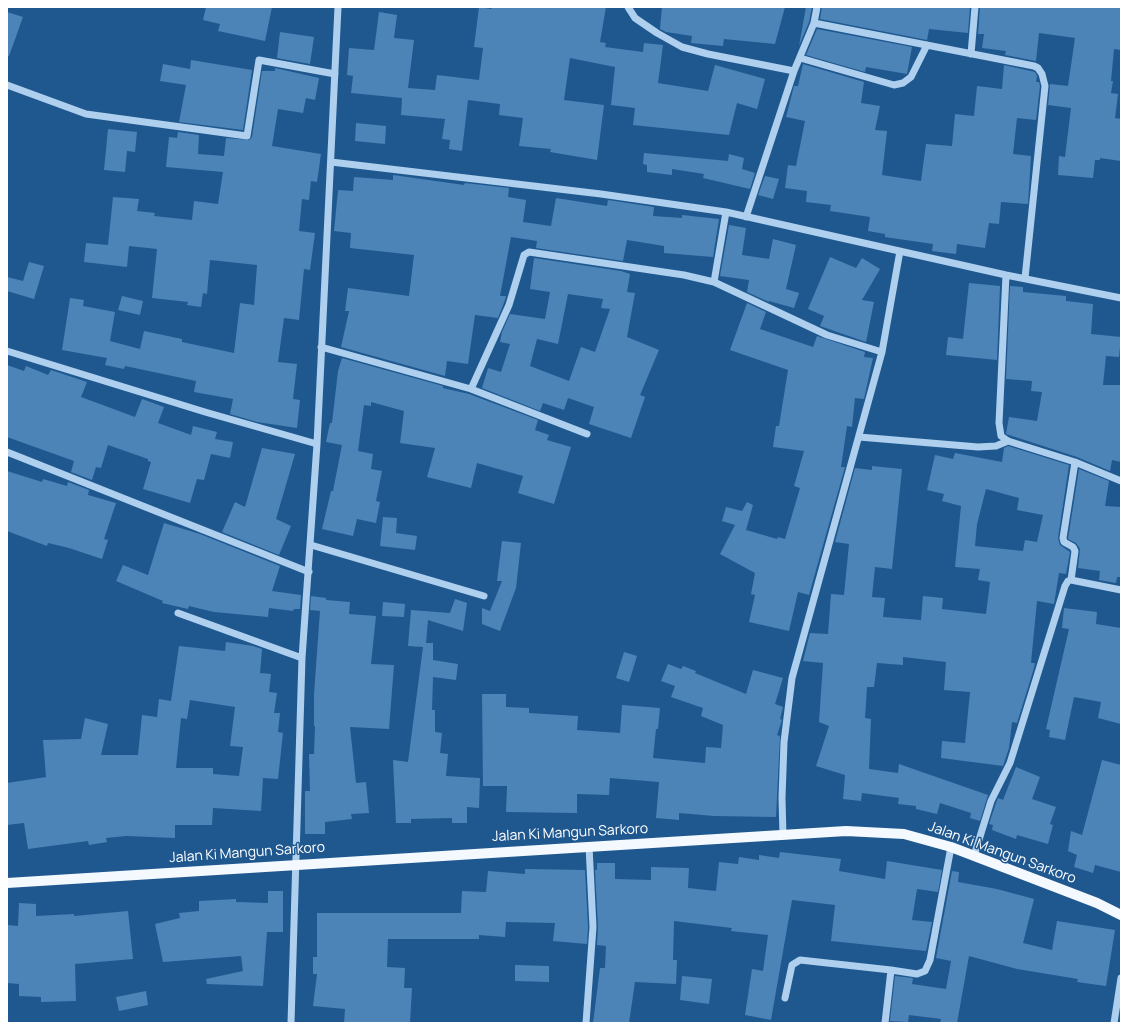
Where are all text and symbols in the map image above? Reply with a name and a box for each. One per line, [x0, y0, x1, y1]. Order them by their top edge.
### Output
street label: Jalan Ki Mangun Sarkoro [926, 818, 1078, 888]
street label: Jalan Ki Mangun Sarkoro [492, 821, 648, 845]
street label: Jalan Ki Mangun Sarkoro [169, 839, 325, 867]

